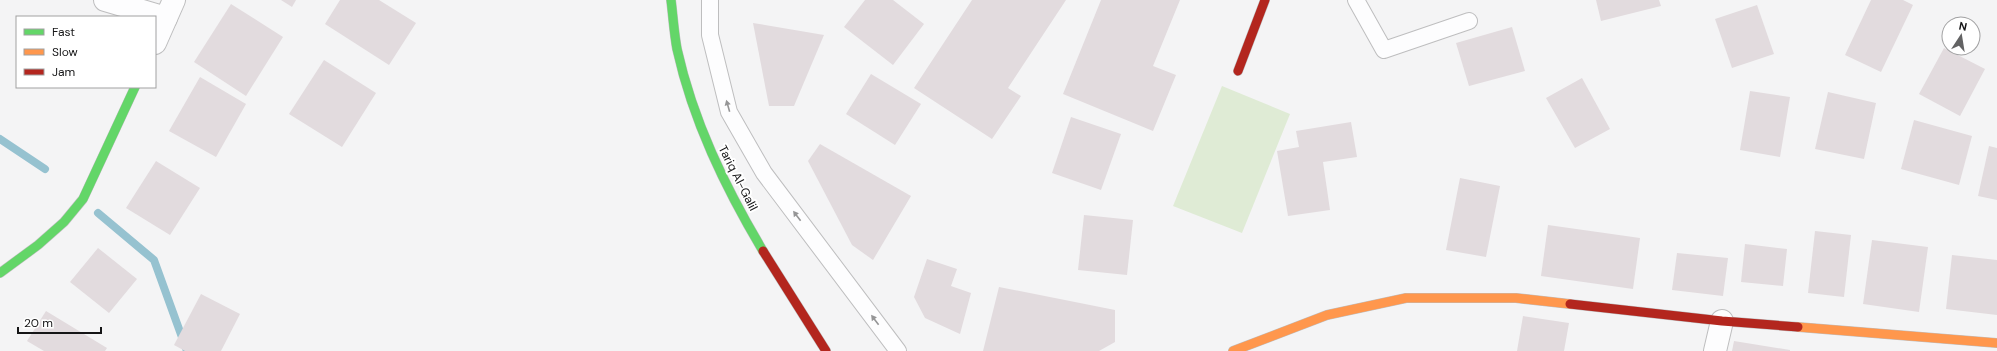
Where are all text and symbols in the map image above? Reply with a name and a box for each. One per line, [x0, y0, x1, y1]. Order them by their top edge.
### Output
legend [16, 16, 156, 88]
north arrow [1941, 16, 1981, 56]
text: N [1958, 19, 1968, 34]
text: Fast [52, 24, 75, 40]
text: Slow [52, 44, 78, 60]
text: Jam [52, 64, 75, 80]
one-way arrow [725, 100, 731, 112]
street label: Tariq Al-Galil [715, 143, 761, 213]
one-way arrow [792, 211, 801, 222]
scale bar [18, 309, 101, 335]
one-way arrow [871, 314, 879, 325]
text: 20 m [24, 315, 53, 331]

